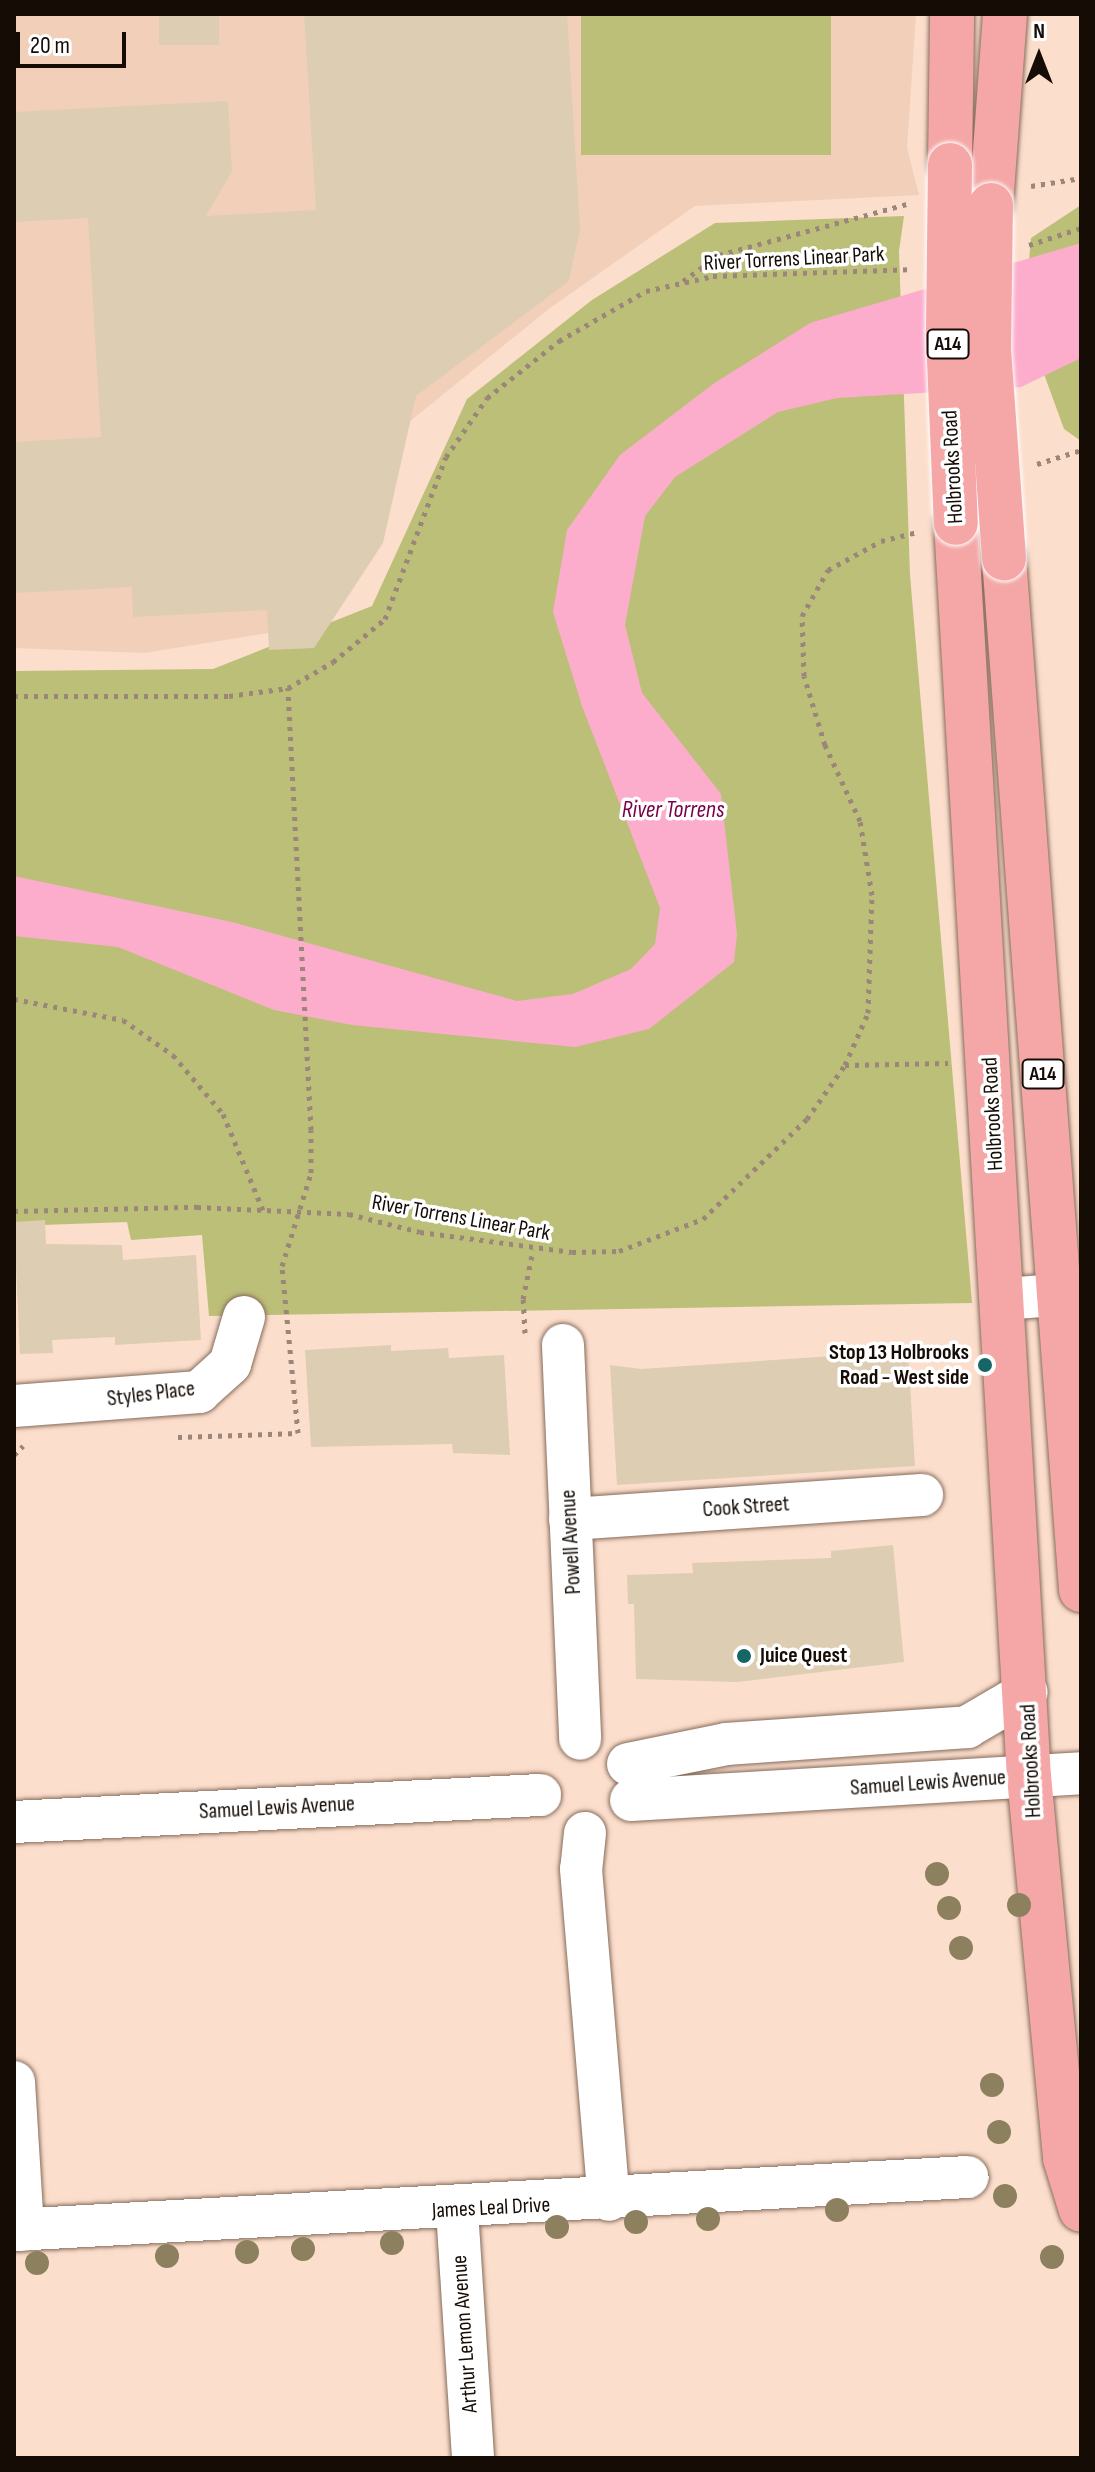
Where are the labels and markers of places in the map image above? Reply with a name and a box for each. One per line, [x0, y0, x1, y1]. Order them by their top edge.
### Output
place label: Stop 13 Holbrooks Road - West side [829, 1339, 969, 1390]
marker: Stop 13 Holbrooks Road - West side [976, 1356, 994, 1374]
place label: Juice Quest [760, 1643, 847, 1669]
marker: Juice Quest [735, 1647, 753, 1665]

